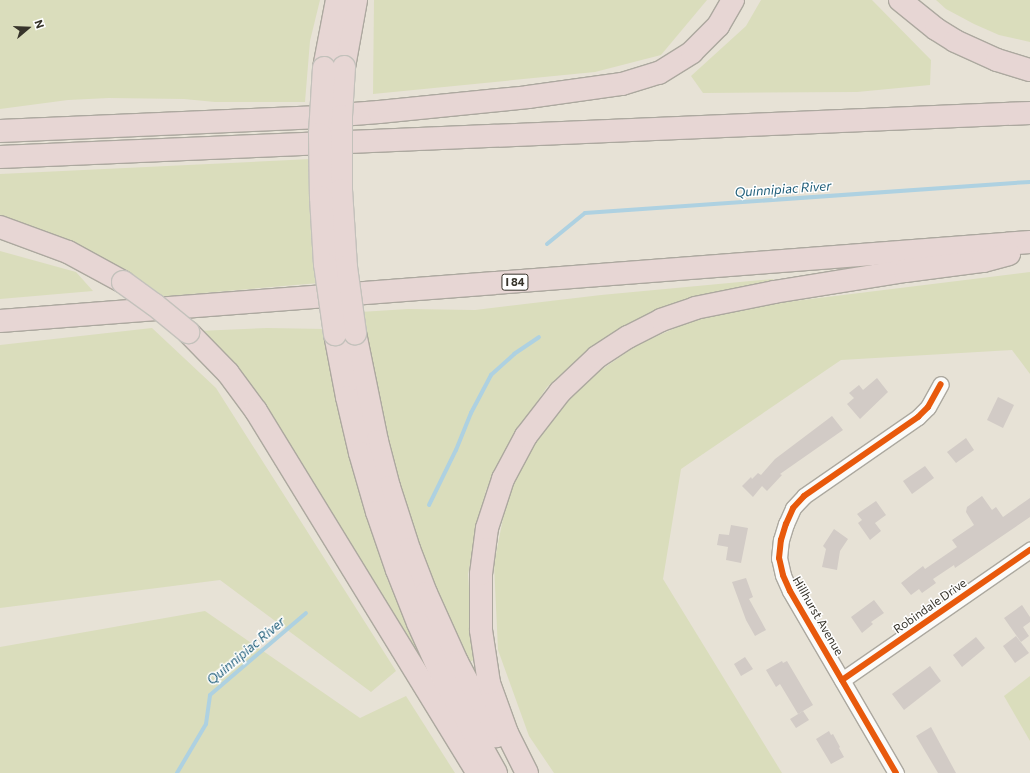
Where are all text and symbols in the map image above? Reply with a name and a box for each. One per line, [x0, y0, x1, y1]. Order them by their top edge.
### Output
north arrow [8, 8, 48, 48]
text: N [32, 18, 47, 30]
water label: Quinnipiac River [734, 178, 832, 200]
road number: I 84 [501, 273, 529, 291]
street label: Hillhurst Avenue [790, 574, 846, 658]
street label: Robindale Drive [891, 576, 969, 636]
water label: Quinnipiac River [204, 614, 288, 688]

